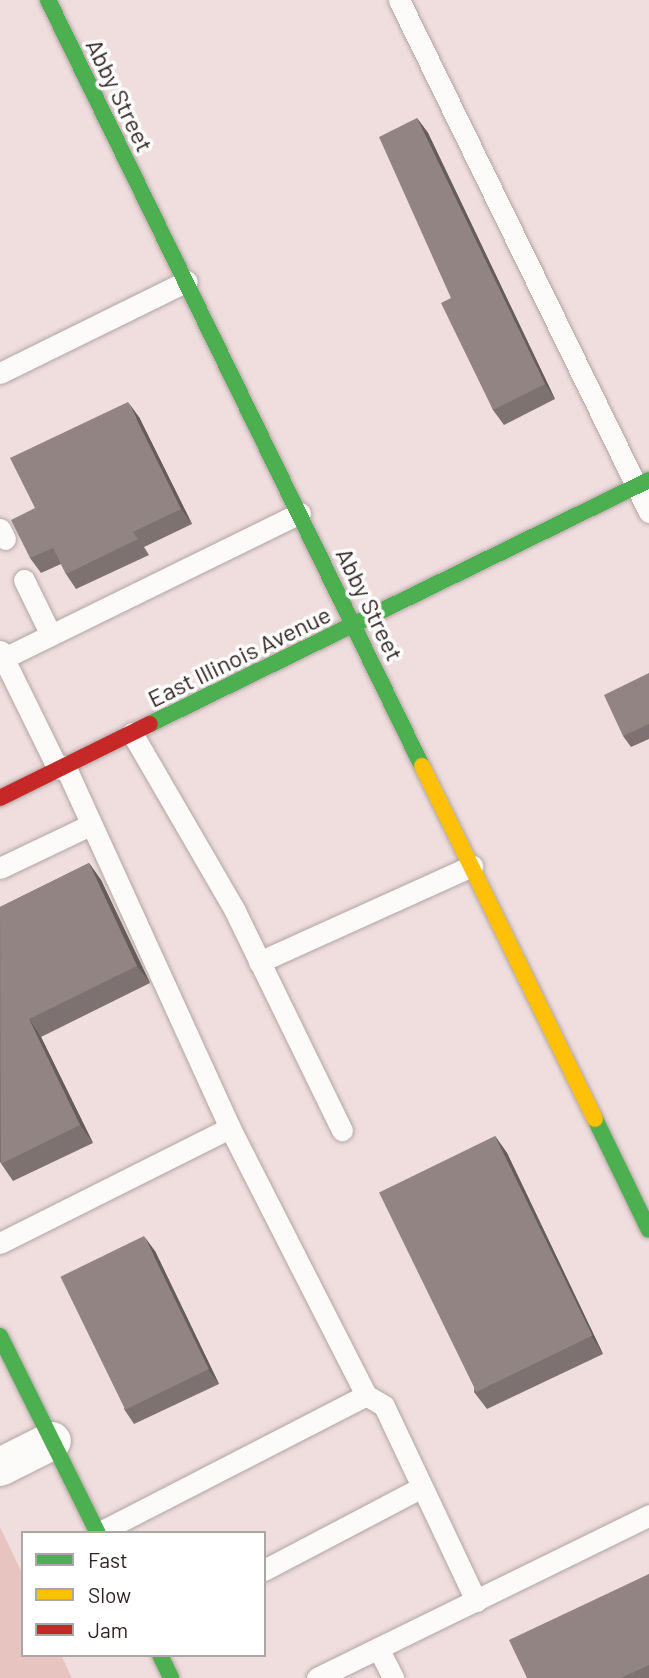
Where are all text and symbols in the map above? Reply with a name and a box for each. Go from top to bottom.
street label: Abby Street [80,34,160,156]
street label: Abby Street [330,543,410,665]
street label: East Illinois Avenue [143,599,335,713]
legend [21,1531,266,1657]
text: Fast [88,1547,128,1572]
text: Slow [88,1582,131,1607]
text: Jam [88,1617,128,1642]

